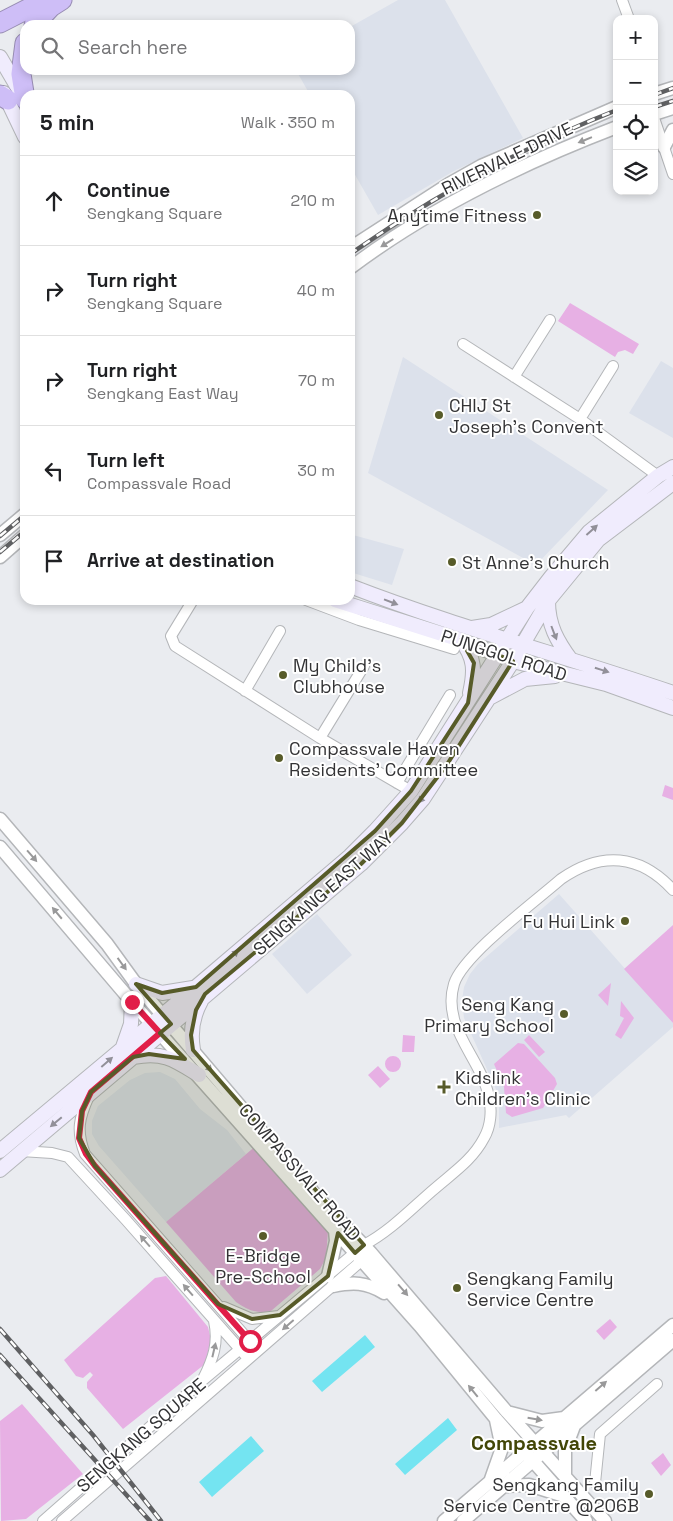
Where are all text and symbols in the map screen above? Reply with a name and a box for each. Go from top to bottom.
map controls [613,15,658,195]
button: + [613,15,658,60]
search box [20,20,355,75]
icon: search [38,34,66,62]
text: Search here [78,35,188,60]
button: − [613,60,658,105]
button: locate [613,105,658,150]
text: 5 min [40,109,94,136]
text: Walk · 350 m [241,112,335,133]
street label: RIVERVALE DRIVE [438,116,576,200]
one-way arrow [578,136,592,144]
button: layers [613,150,658,195]
text: Continue [87,178,170,203]
icon: ahead [40,187,68,215]
text: 210 m [291,190,335,211]
text: Sengkang Square [87,203,223,224]
place label: Anytime Fitness [387,204,527,227]
marker: Anytime Fitness [531,209,543,221]
one-way arrow [381,238,394,247]
text: Turn right [87,268,177,293]
icon: right [40,277,68,305]
text: 40 m [297,280,335,301]
text: Sengkang Square [87,293,223,314]
text: Turn right [87,358,177,383]
icon: right [40,367,68,395]
text: 70 m [298,370,335,391]
text: Sengkang East Way [87,383,239,404]
place label: CHIJ St Joseph's Convent [449,394,604,438]
marker: CHIJ St Joseph's Convent [433,409,445,421]
text: Turn left [87,448,165,473]
icon: left [40,457,68,485]
text: 30 m [297,460,335,481]
text: Compassvale Road [87,473,231,494]
one-way arrow [586,524,598,536]
icon: arrive [40,547,68,575]
text: Arrive at destination [87,548,275,573]
place label: St Anne's Church [462,551,609,574]
marker: St Anne's Church [446,556,458,568]
one-way arrow [384,598,399,606]
street label: PUNGGOL ROAD [438,624,570,686]
one-way arrow [550,626,558,641]
place label: My Child's Clubhouse [293,654,385,698]
one-way arrow [595,666,610,674]
marker: My Child's Clubhouse [277,669,289,681]
place label: Compassvale Haven Residents' Committee [289,737,478,781]
marker: Compassvale Haven Residents' Committee [273,752,285,764]
one-way arrow [418,790,429,803]
street label: SENGKANG EAST WAY [248,826,398,960]
one-way arrow [26,850,38,862]
one-way arrow [51,907,62,920]
place label: Fu Hui Link [523,910,615,933]
marker: Fu Hui Link [619,915,631,927]
one-way arrow [227,949,239,961]
one-way arrow [117,957,127,971]
route end [121,991,144,1014]
place label: Seng Kang Primary School [424,993,554,1037]
marker: Seng Kang Primary School [558,1008,570,1020]
one-way arrow [100,1056,113,1067]
one-way arrow [201,1060,213,1072]
place label: Kidslink Children's Clinic [455,1066,591,1110]
marker: Kidslink Children's Clinic [437,1080,451,1094]
street label: COMPASSVALE ROAD [234,1099,366,1245]
one-way arrow [49,1116,62,1127]
marker: E-Bridge Pre-School [257,1230,269,1242]
one-way arrow [139,1235,151,1247]
place label: E-Bridge Pre-School [215,1244,311,1288]
place label: Sengkang Family Service Centre [467,1267,614,1311]
marker: Sengkang Family Service Centre [451,1282,463,1294]
one-way arrow [397,1283,409,1295]
one-way arrow [182,1284,194,1296]
one-way arrow [282,1319,294,1331]
route start [239,1330,262,1353]
one-way arrow [210,1343,218,1358]
street label: SENGKANG SQUARE [72,1373,210,1497]
one-way arrow [595,1381,608,1392]
one-way arrow [468,1385,479,1398]
one-way arrow [528,1415,544,1423]
district label: Compassvale [471,1430,597,1456]
place label: Sengkang Family Service Centre @206B [444,1473,639,1517]
marker: Sengkang Family Service Centre @206B [643,1488,655,1500]

